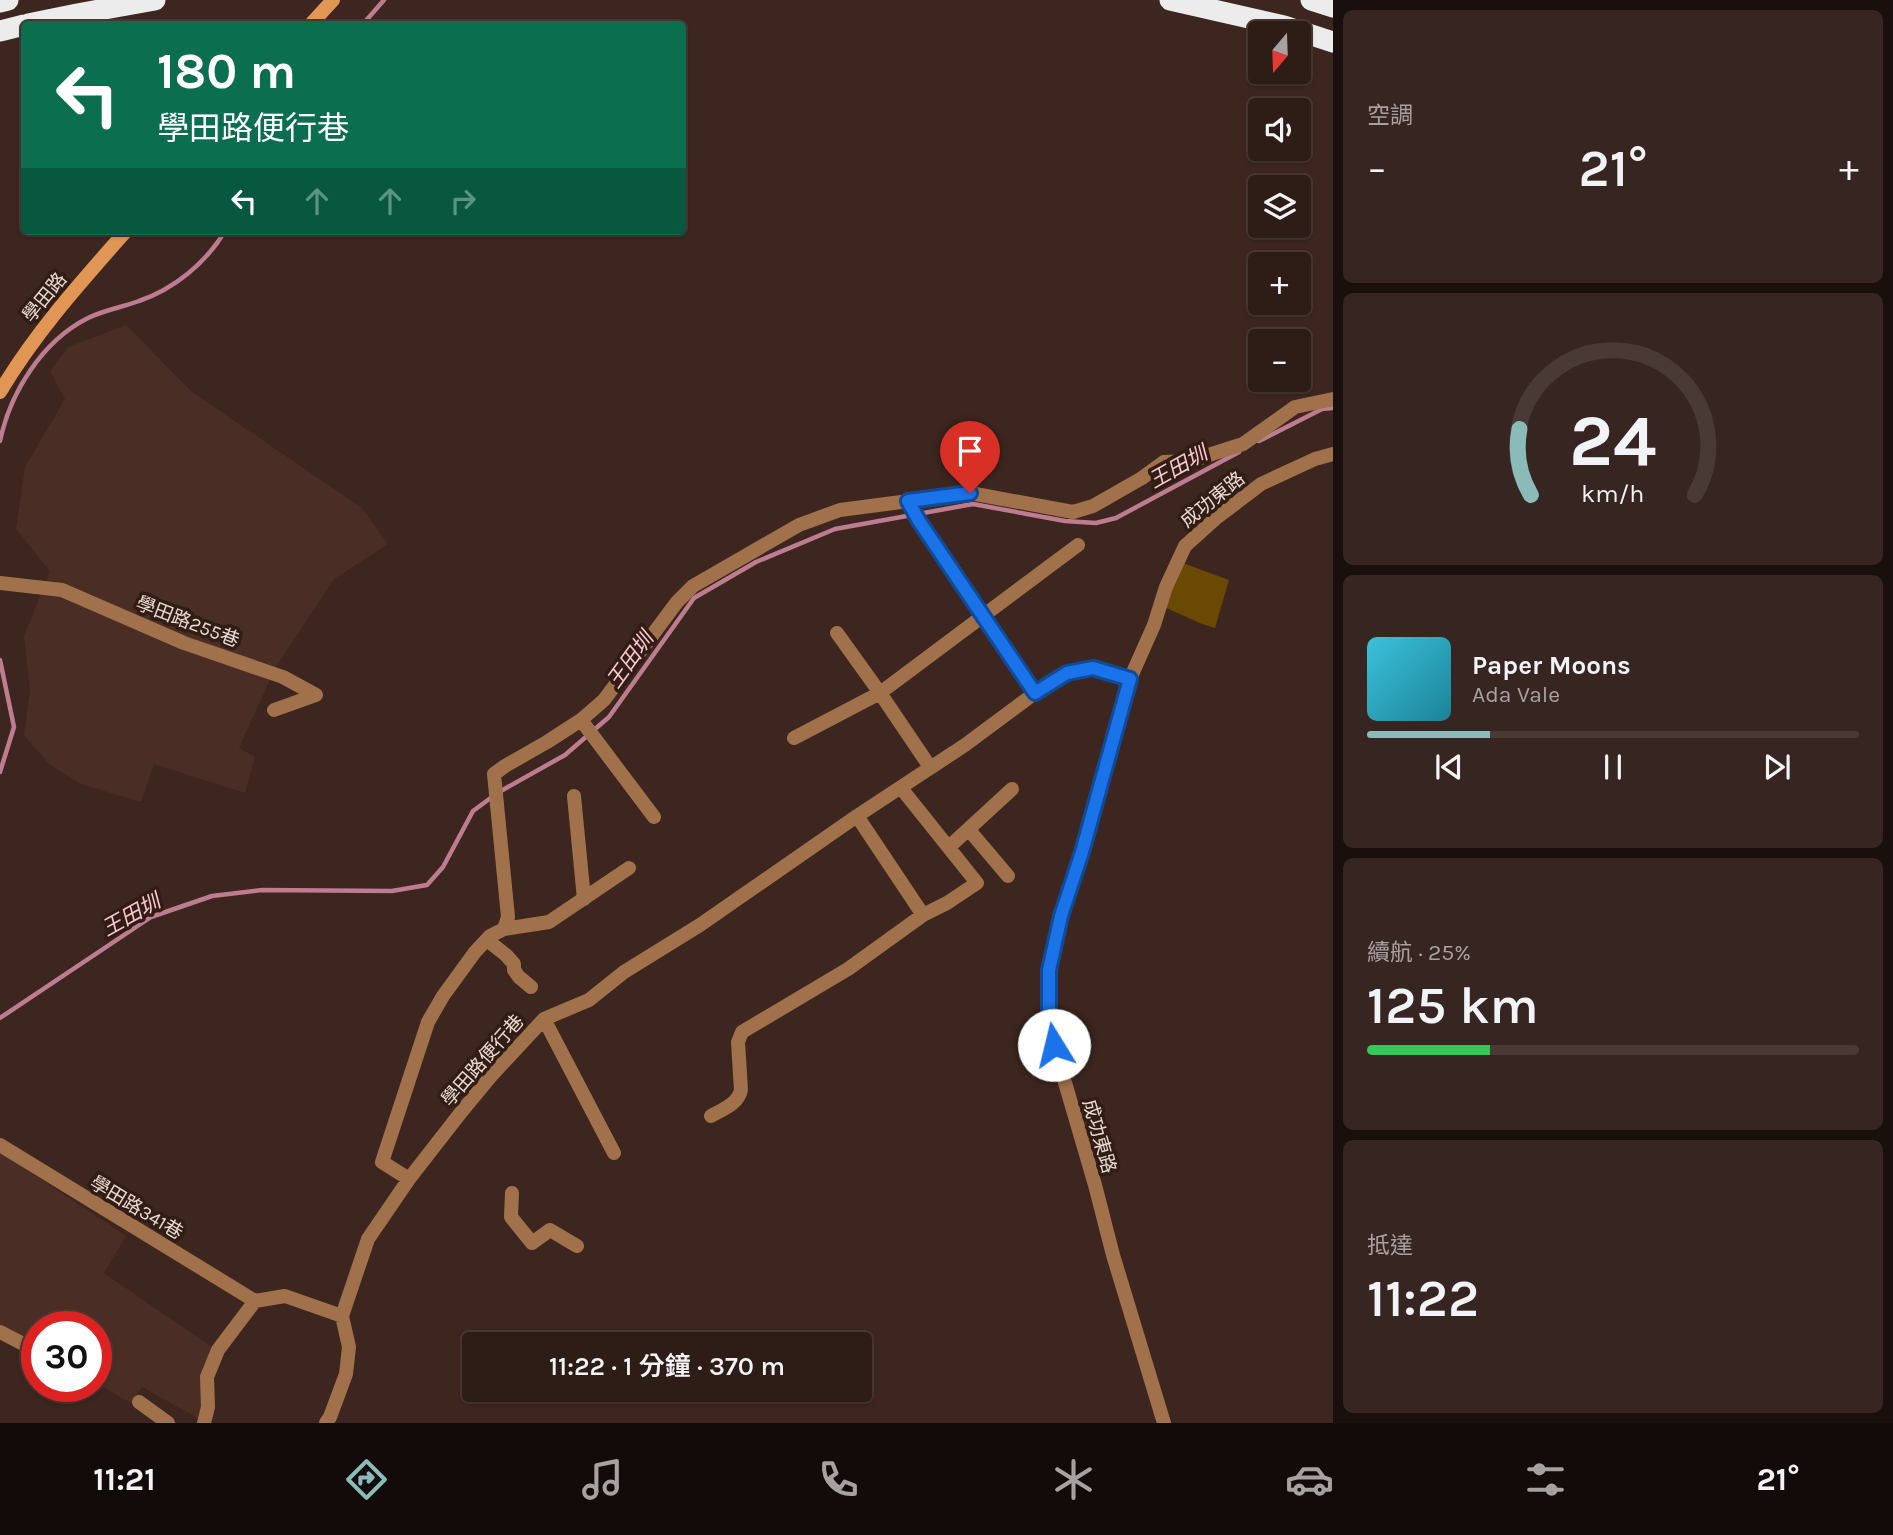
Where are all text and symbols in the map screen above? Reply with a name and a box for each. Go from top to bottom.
north arrow [1248,21,1311,84]
map controls [1248,21,1311,392]
text: 180 m [157,43,296,100]
icon: left [42,49,133,140]
button: sound [1248,98,1311,161]
text: 空調 [1367,102,1413,129]
text: 學田路便行巷 [157,110,349,147]
text: 21° [1579,138,1647,199]
text: − [1367,146,1387,191]
text: + [1839,146,1859,191]
button: layers [1248,175,1311,238]
icon: left [225,182,263,220]
icon: ahead [298,182,336,220]
icon: ahead [371,182,409,220]
icon: right [444,182,482,220]
button: + [1248,252,1311,315]
street label: 學田路 [18,269,71,327]
button: − [1248,329,1311,392]
text: 24 [1569,398,1657,483]
pin [940,421,1000,493]
icon: arrive [951,432,989,470]
water label: 王田圳 [1145,440,1214,493]
street label: 成功東路 [1176,467,1249,532]
text: km/h [1581,479,1645,508]
street label: 學田路255巷 [133,592,242,652]
water label: 王田圳 [602,625,660,693]
text: Paper Moons [1472,650,1631,681]
text: Ada Vale [1472,681,1560,708]
icon: previous [1430,748,1468,786]
icon: pause [1594,748,1632,786]
icon: next [1758,748,1796,786]
water label: 王田圳 [98,888,167,941]
text: 續航 · 25% [1367,939,1471,966]
text: 125 km [1367,975,1539,1036]
position arrow [1017,1008,1091,1082]
street label: 學田路便行巷 [437,1010,528,1111]
street label: 成功東路 [1078,1097,1120,1176]
street label: 學田路341巷 [86,1172,187,1244]
text: 抵達 [1367,1232,1413,1259]
text: 11:22 [1367,1268,1479,1329]
speed limit sign: 30 [21,1311,112,1402]
text: 11:22 · 1 分鐘 · 370 m [549,1351,785,1382]
icon: directions [342,1455,391,1504]
icon: music [578,1455,627,1504]
icon: phone [814,1455,863,1504]
icon: climate [1049,1455,1098,1504]
icon: car [1285,1455,1334,1504]
icon: filters [1521,1455,1570,1504]
text: 11:21 [93,1461,156,1498]
text: 21° [1756,1461,1800,1498]

